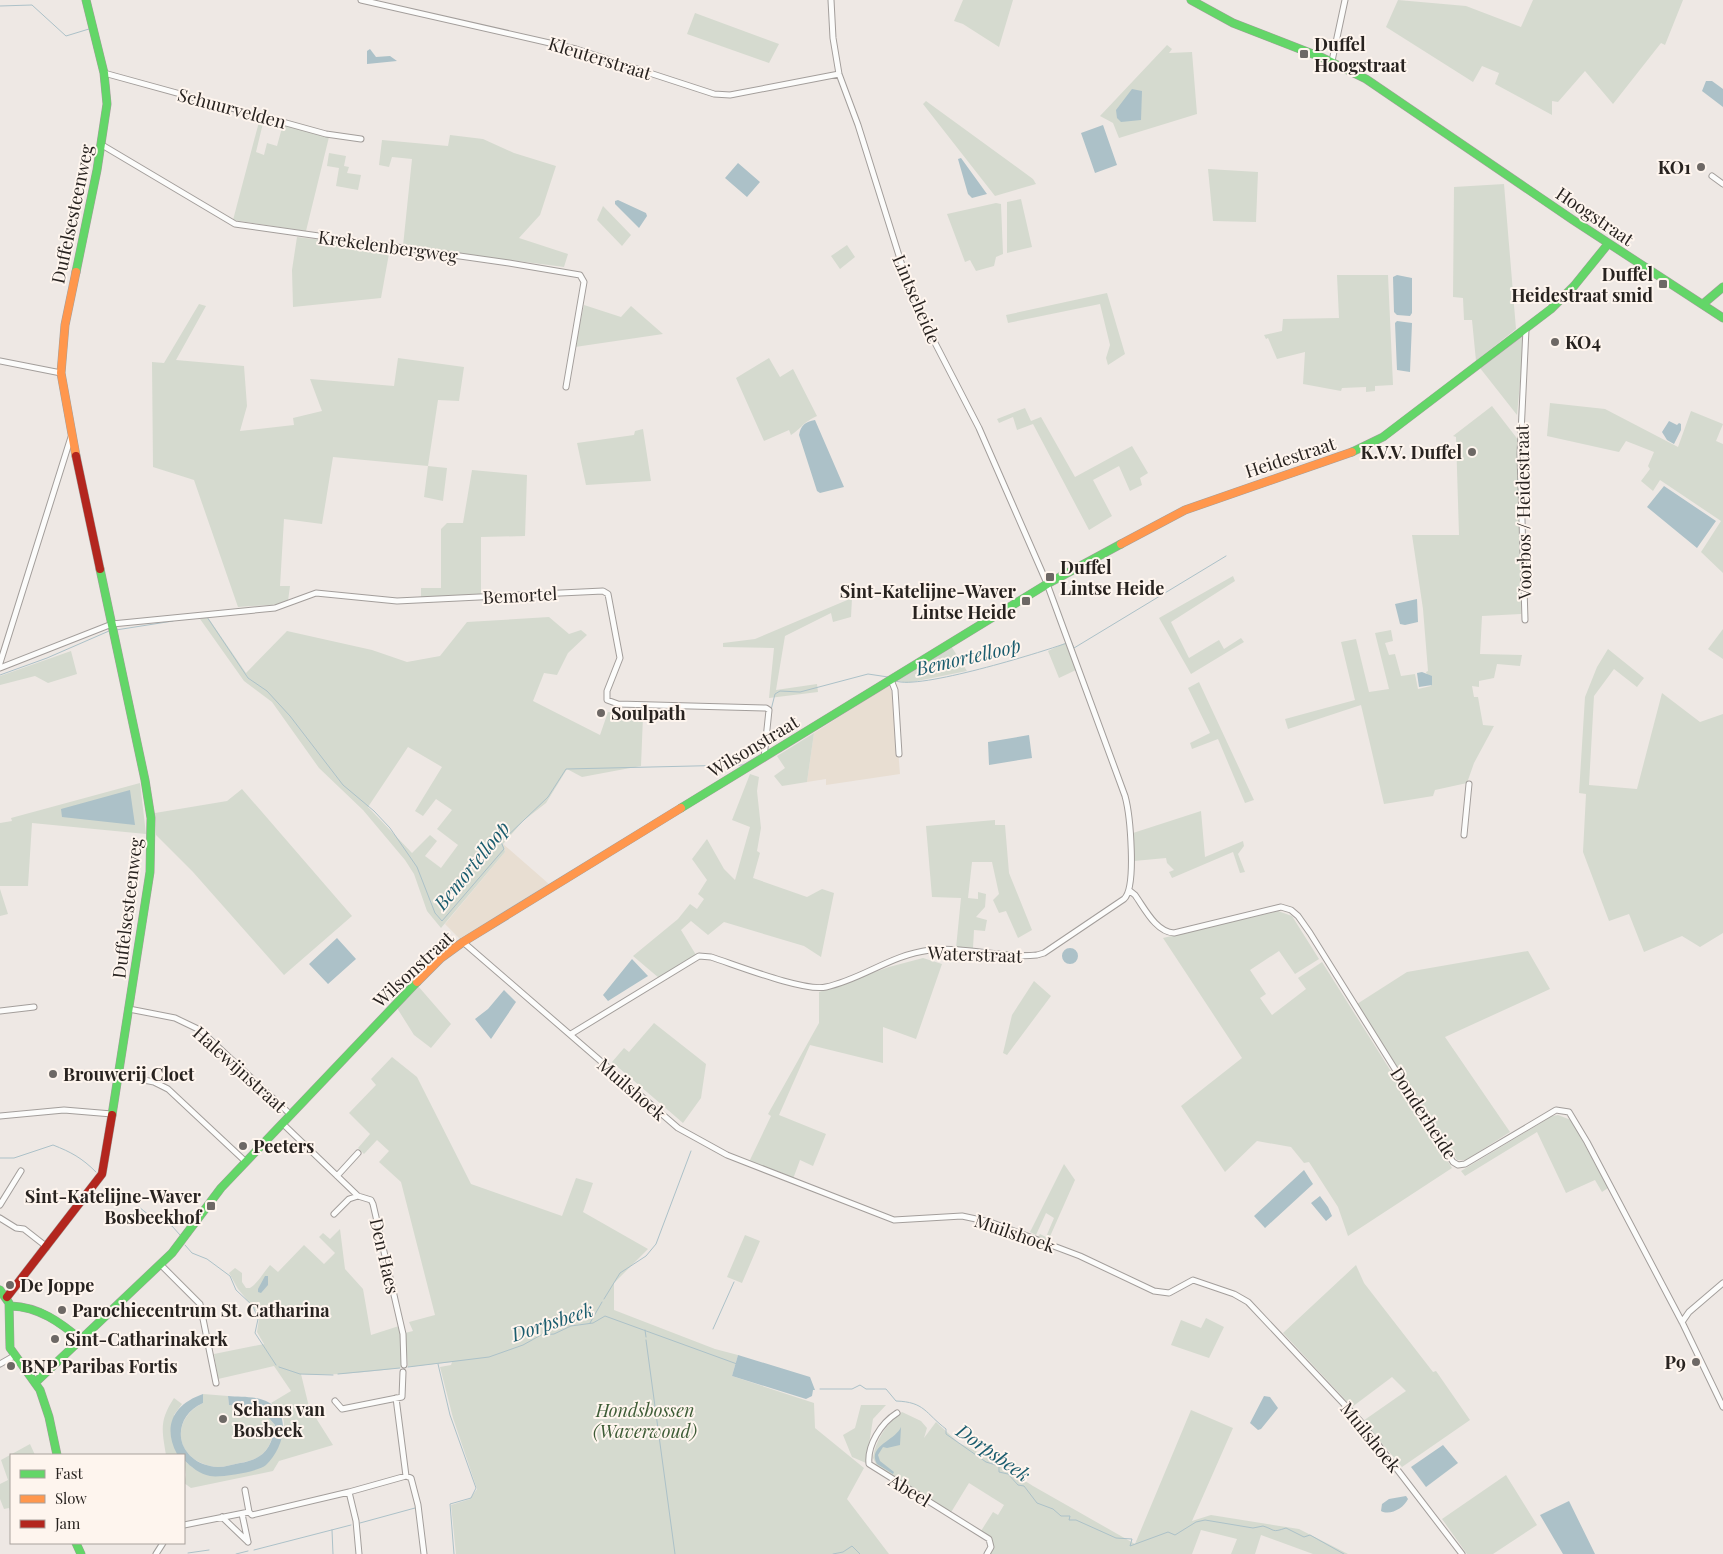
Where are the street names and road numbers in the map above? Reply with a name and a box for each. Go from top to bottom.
street label: Kleuterstraat [546,31,655,85]
street label: Schuurvelden [175,82,289,134]
street label: Duffelsesteenweg [46,142,99,286]
street label: Hoogstraat [1551,181,1639,251]
street label: Krekelenbergweg [317,224,460,268]
street label: Lintseheide [887,251,947,347]
street label: Voorbos / Heidestraat [1509,424,1537,601]
street label: Heidestraat [1242,431,1339,483]
street label: Bemortel [482,581,558,609]
street label: Wilsonstraat [702,709,803,783]
street label: Duffelsesteenweg [106,836,148,980]
street label: Wilsonstraat [367,925,459,1013]
street label: Waterstraat [926,940,1023,968]
street label: Halewijnstraat [188,1021,292,1118]
street label: Muilshoek [592,1052,672,1126]
street label: Donderheide [1385,1062,1463,1164]
street label: Muilshoek [971,1208,1059,1258]
street label: Den Haes [365,1216,405,1296]
street label: Muilshoek [1335,1397,1407,1477]
street label: Abeel [884,1468,935,1512]

